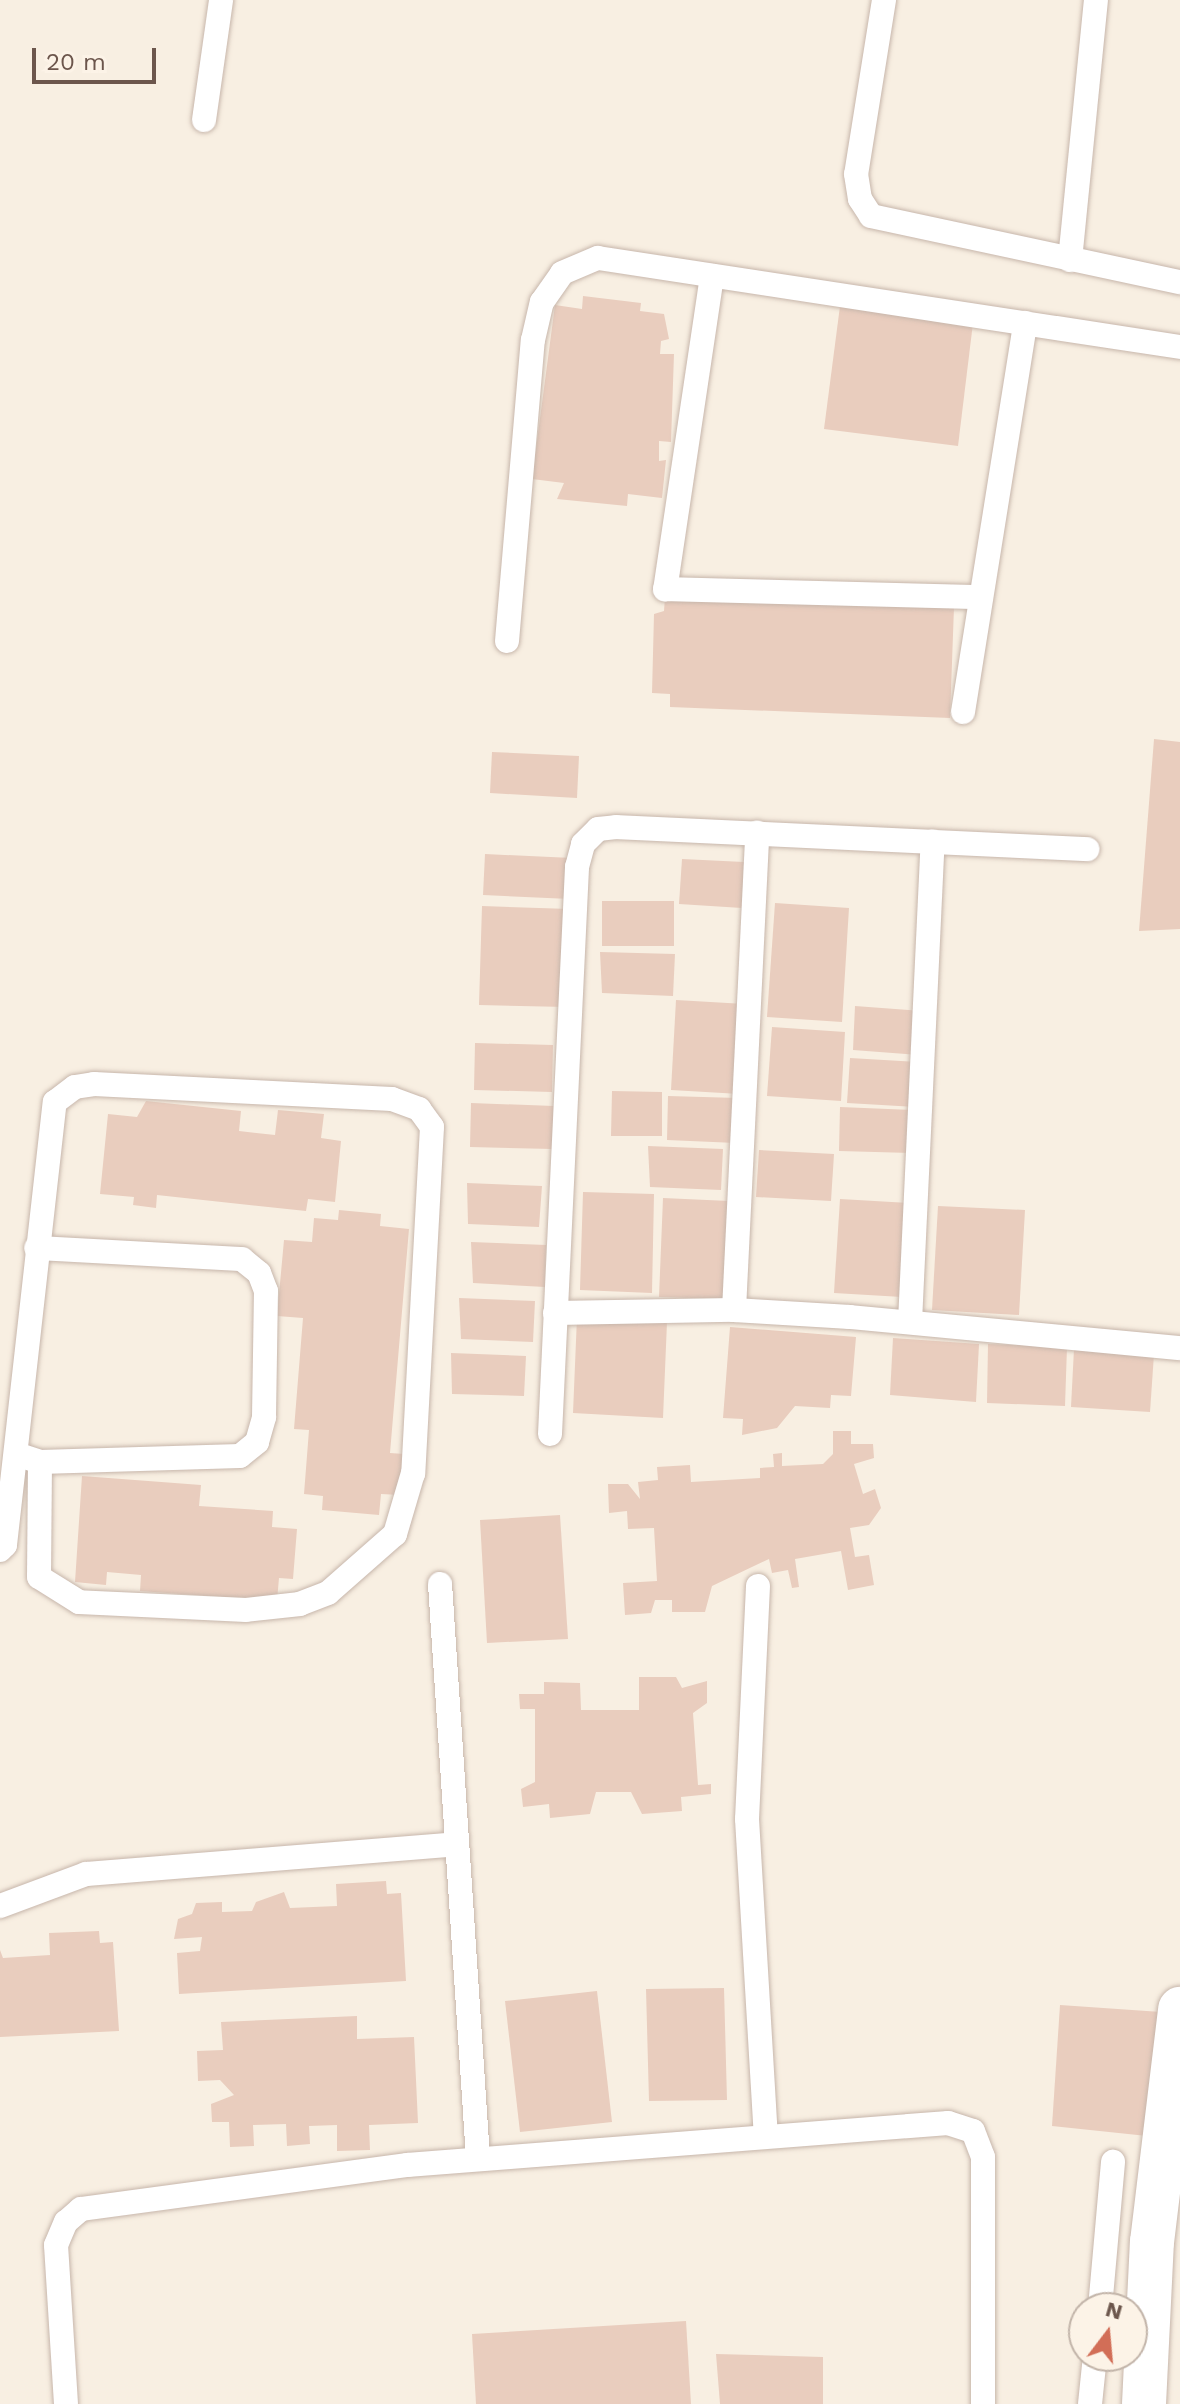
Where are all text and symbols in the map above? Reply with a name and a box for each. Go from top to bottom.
scale bar [36,32,160,82]
text: 20 m [46,48,106,76]
north arrow [1068,2292,1148,2372]
text: N [1103,2296,1125,2325]

